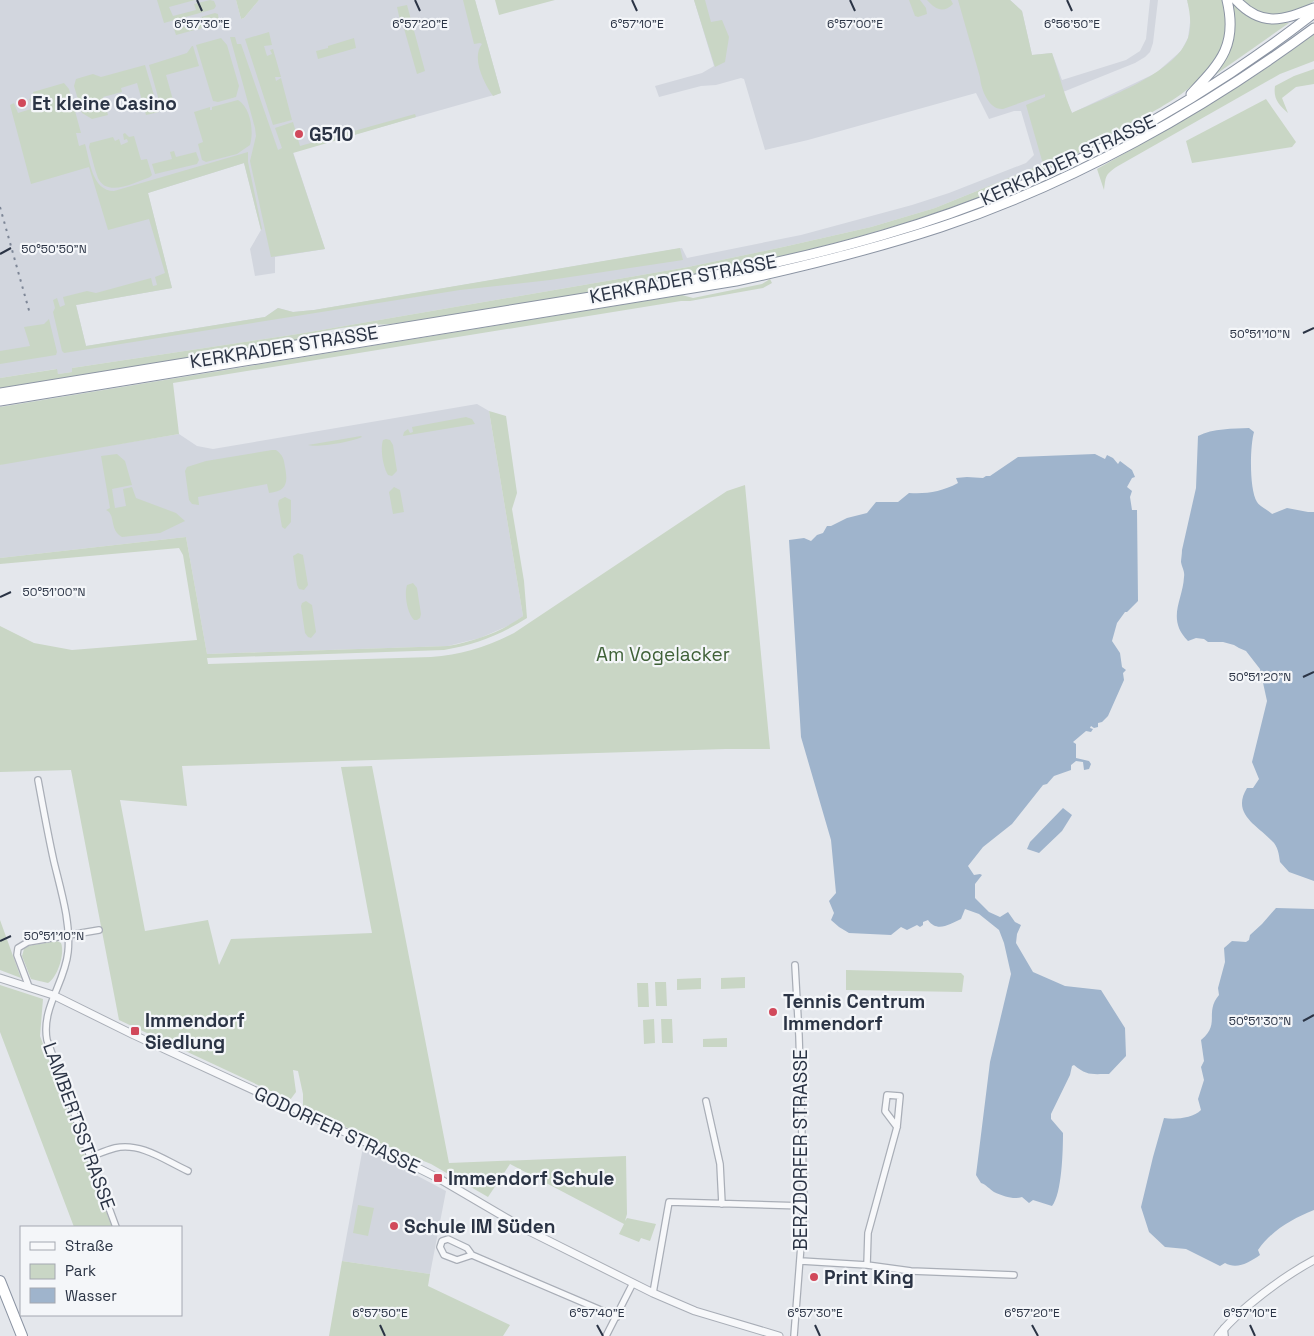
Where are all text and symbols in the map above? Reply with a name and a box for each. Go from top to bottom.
text: 6°57'30"E [174,16,230,32]
text: 6°57'20"E [392,16,448,32]
text: 6°57'10"E [610,16,664,32]
text: 6°57'00"E [827,16,883,32]
text: 6°56'50"E [1044,16,1100,32]
place label: Et kleine Casino [32,91,177,116]
marker: Et kleine Casino [16,97,28,109]
street label: KERKRADER STRASSE [977,108,1159,212]
place label: G510 [309,122,354,147]
marker: G510 [293,128,305,140]
text: 50°50'50"N [21,241,87,257]
street label: KERKRADER STRASSE [587,249,779,309]
street label: KERKRADER STRASSE [188,320,380,374]
text: 50°51'10"N [1230,326,1290,342]
text: 50°51'00"N [23,584,85,600]
park label: Am Vogelacker [596,642,730,667]
text: 50°51'20"N [1229,669,1291,685]
text: 50°51'10"N [24,928,84,944]
place label: Tennis Centrum Immendorf [783,989,925,1036]
marker: Tennis Centrum Immendorf [767,1006,779,1018]
place label: Immendorf Siedlung [145,1008,245,1055]
text: 50°51'30"N [1229,1013,1291,1029]
marker: Immendorf Siedlung [129,1025,141,1037]
street label: LAMBERTSSTRASSE [37,1039,121,1213]
street label: BERZDORFER STRASSE [788,1049,813,1251]
street label: GODORFER STRASSE [250,1081,424,1179]
place label: Immendorf Schule [448,1166,614,1191]
marker: Immendorf Schule [432,1172,444,1184]
place label: Schule IM Süden [404,1214,555,1239]
marker: Schule IM Süden [388,1220,400,1232]
legend [20,1226,182,1316]
text: Straße [65,1236,114,1255]
text: Park [65,1261,96,1280]
place label: Print King [824,1265,914,1290]
marker: Print King [808,1271,820,1283]
text: Wasser [65,1286,117,1305]
text: 6°57'50"E [352,1305,408,1321]
text: 6°57'40"E [569,1305,625,1321]
text: 6°57'30"E [787,1305,843,1321]
text: 6°57'20"E [1004,1305,1060,1321]
text: 6°57'10"E [1223,1305,1277,1321]

